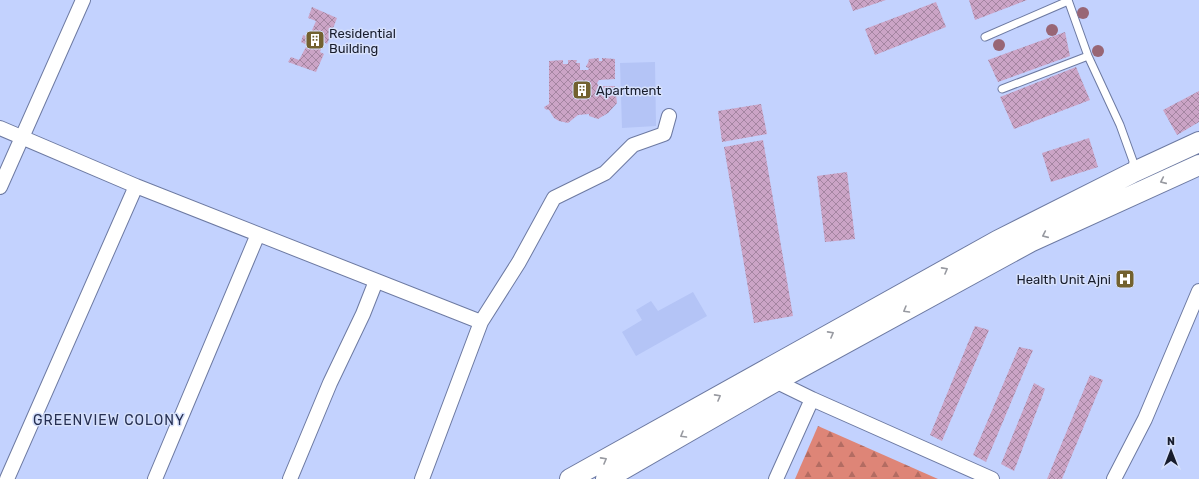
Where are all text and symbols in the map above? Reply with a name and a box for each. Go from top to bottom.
place label: Residential Building [329,26,396,57]
building icon: Residential Building [304,29,326,51]
building icon: Apartment [571,79,593,101]
place label: Apartment [596,83,661,98]
one-way arrow [1160,176,1168,184]
one-way arrow [1042,230,1049,238]
one-way arrow [941,267,948,275]
hospital icon: Health Unit Ajni [1114,268,1136,290]
place label: Health Unit Ajni [1016,272,1111,287]
one-way arrow [903,305,910,312]
one-way arrow [827,331,835,338]
one-way arrow [714,395,721,402]
district label: GREENVIEW COLONY [33,412,185,429]
one-way arrow [680,430,687,437]
north arrow [1151,431,1191,471]
text: N [1167,435,1175,448]
one-way arrow [600,457,607,465]

